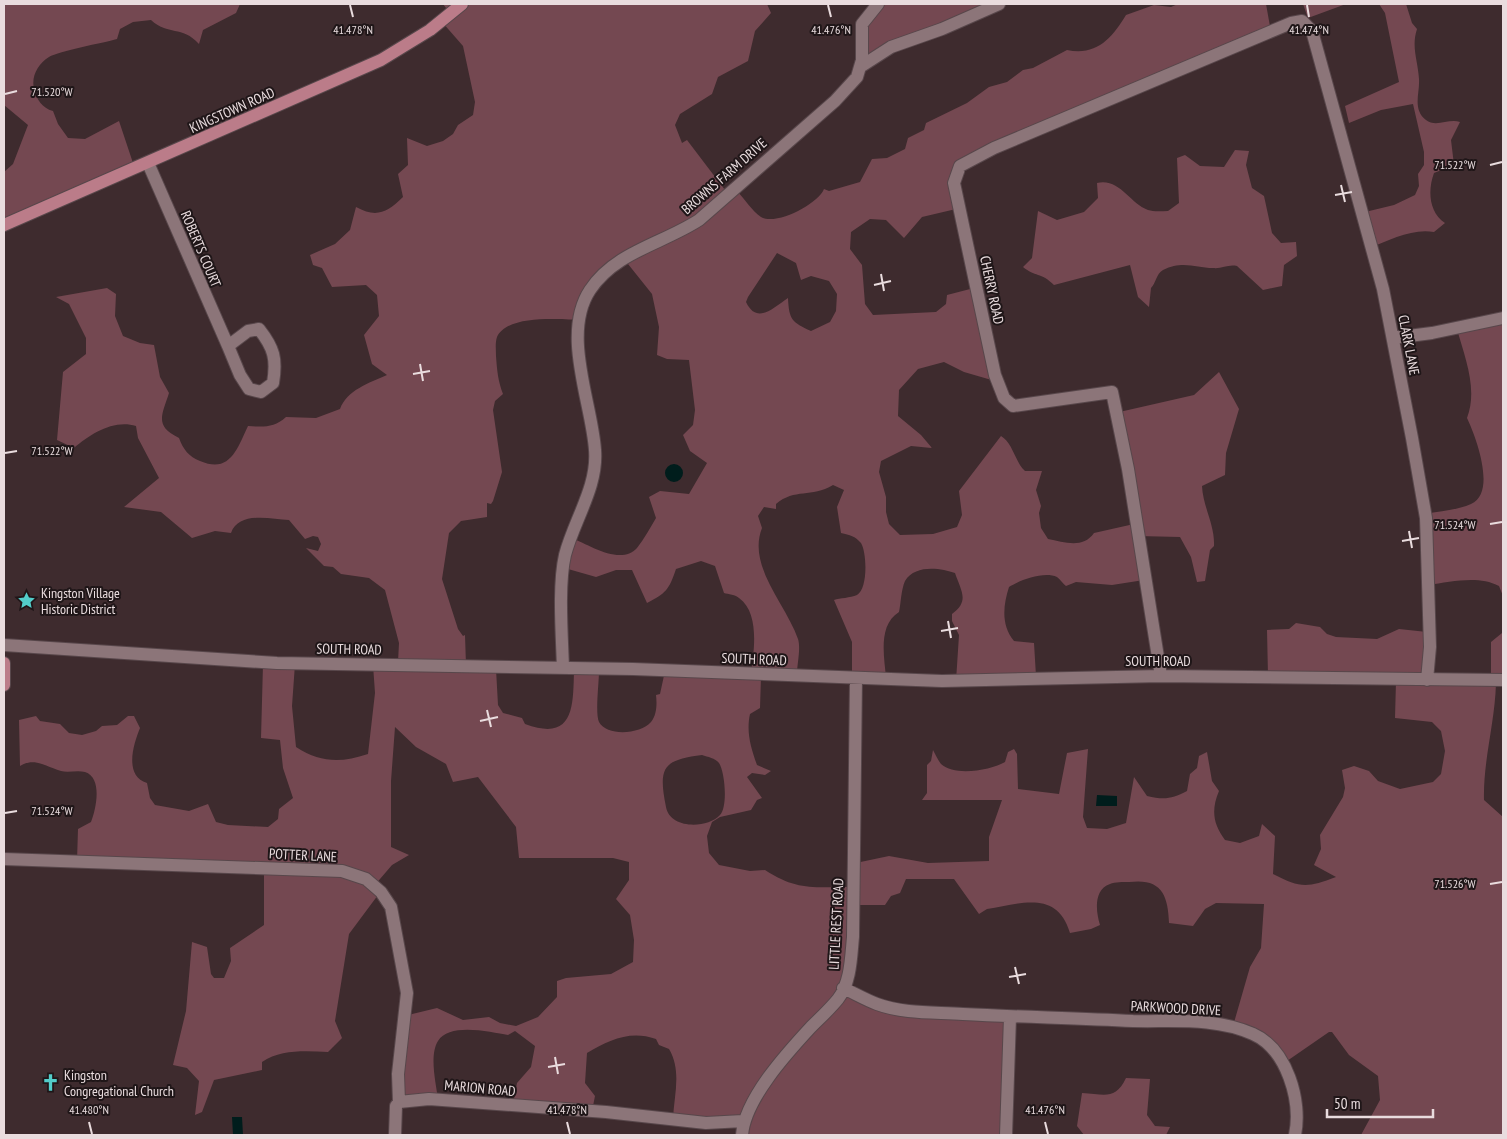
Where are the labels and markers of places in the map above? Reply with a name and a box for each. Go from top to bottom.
place label: Kingston Village Historic District [41,584,120,618]
place icon: Kingston Village Historic District [17,591,37,611]
place label: Kingston Congregational Church [64,1066,174,1100]
church icon: Kingston Congregational Church [40,1073,60,1093]

